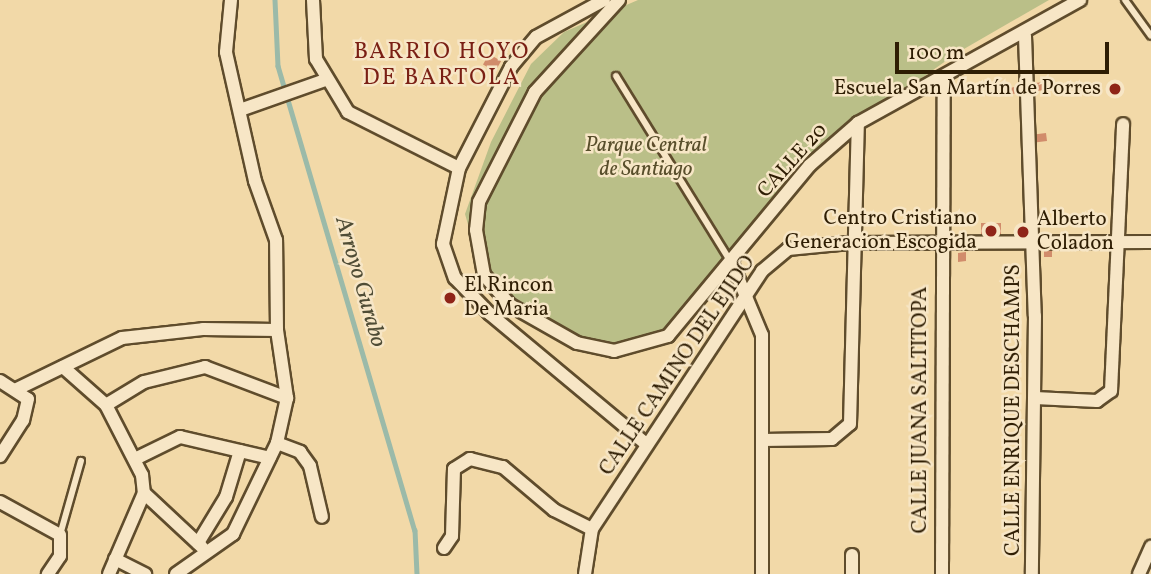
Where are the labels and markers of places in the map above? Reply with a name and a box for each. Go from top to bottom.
place label: Escuela San Martín de Porres [834,76,1101,102]
marker: Escuela San Martín de Porres [1107,81,1123,97]
place label: Centro Cristiano Generacion Escogida [785,206,977,256]
place label: Alberto Coladon [1037,207,1114,257]
marker: Centro Cristiano Generacion Escogida [983,223,999,239]
marker: Alberto Coladon [1015,224,1031,240]
place label: El Rincon De Maria [464,273,553,323]
marker: El Rincon De Maria [442,290,458,306]

